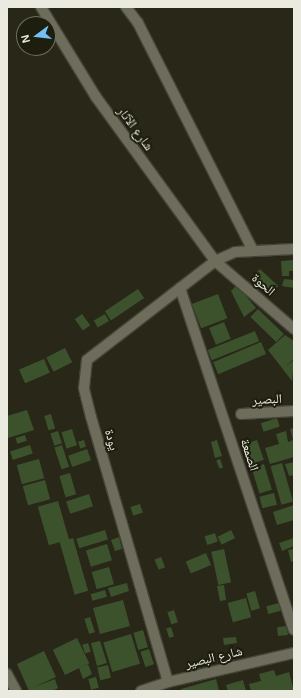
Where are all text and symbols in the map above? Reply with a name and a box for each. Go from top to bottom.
north arrow [16,16,56,56]
text: N [19,33,32,44]
street label: شارع الآثار [114,104,156,154]
street label: الحوة [248,271,278,299]
street label: البصير [252,391,282,409]
street label: يودة [101,428,121,452]
street label: الصمعة [237,437,261,473]
street label: شارع البصير [184,644,244,672]

